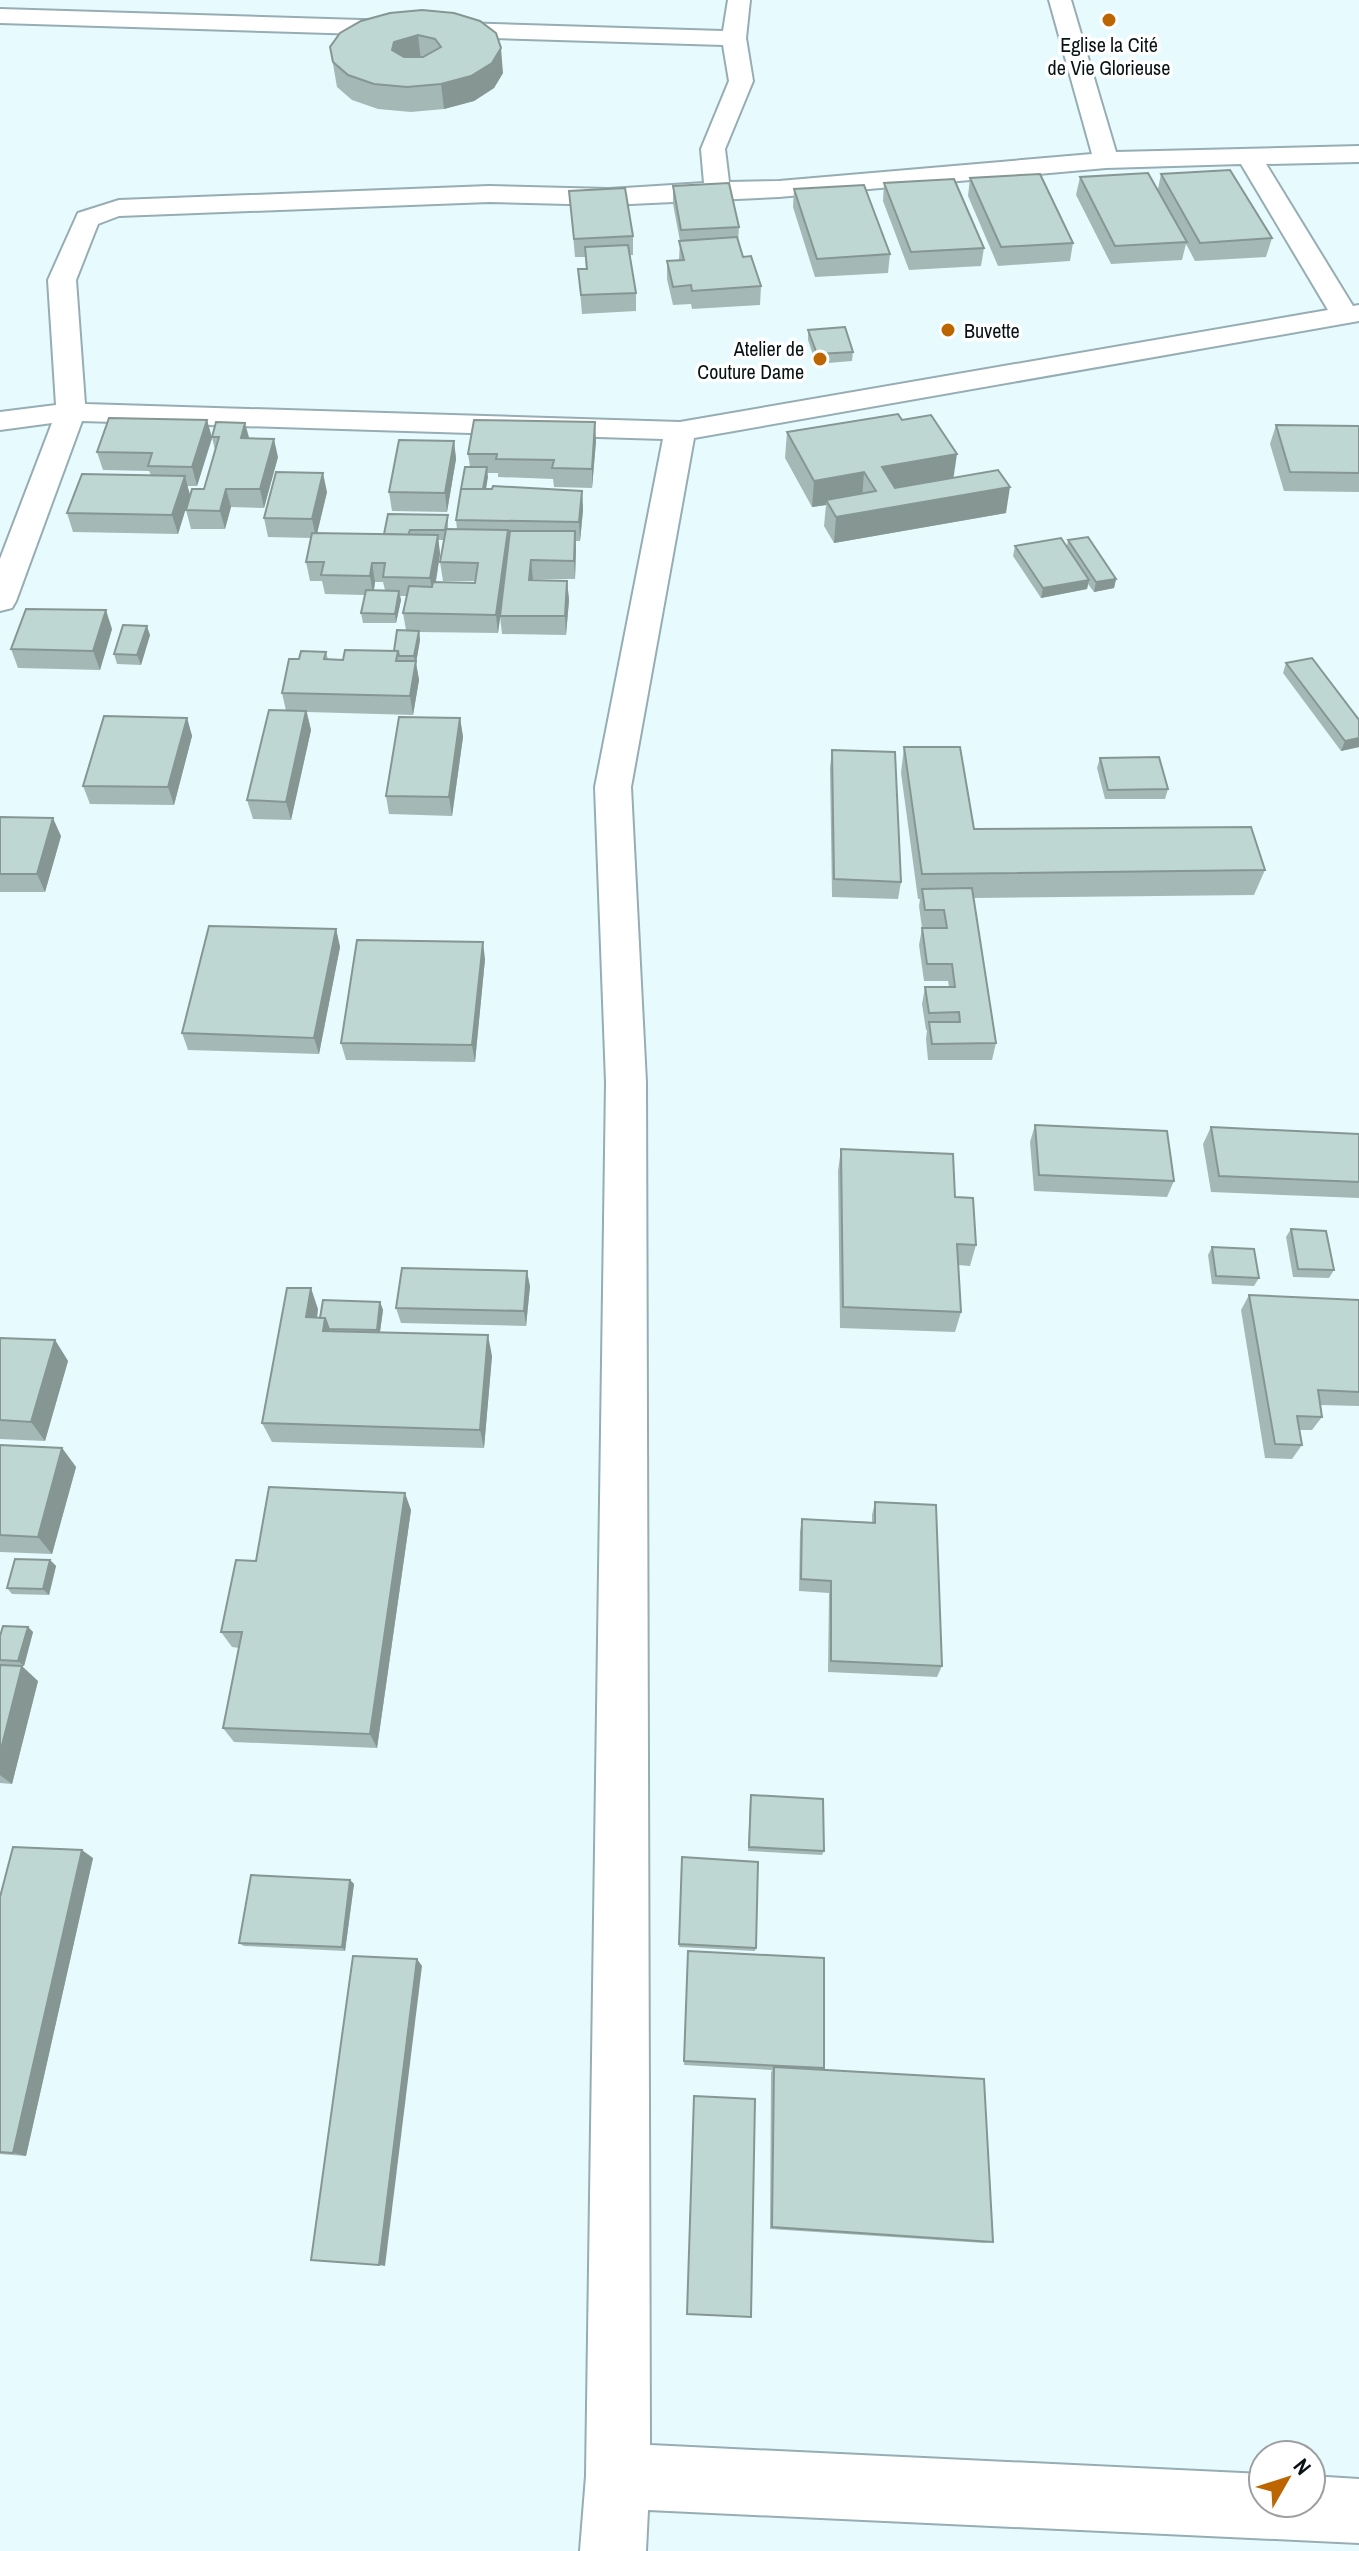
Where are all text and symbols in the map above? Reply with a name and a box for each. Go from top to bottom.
marker: Eglise la Cité de Vie Glorieuse [1100,11,1118,29]
place label: Eglise la Cité de Vie Glorieuse [1048,31,1170,81]
place label: Buvette [964,317,1020,344]
marker: Buvette [939,321,957,339]
place label: Atelier de Couture Dame [697,335,804,385]
marker: Atelier de Couture Dame [811,350,829,368]
north arrow [1247,2439,1327,2519]
text: N [1287,2452,1318,2481]

